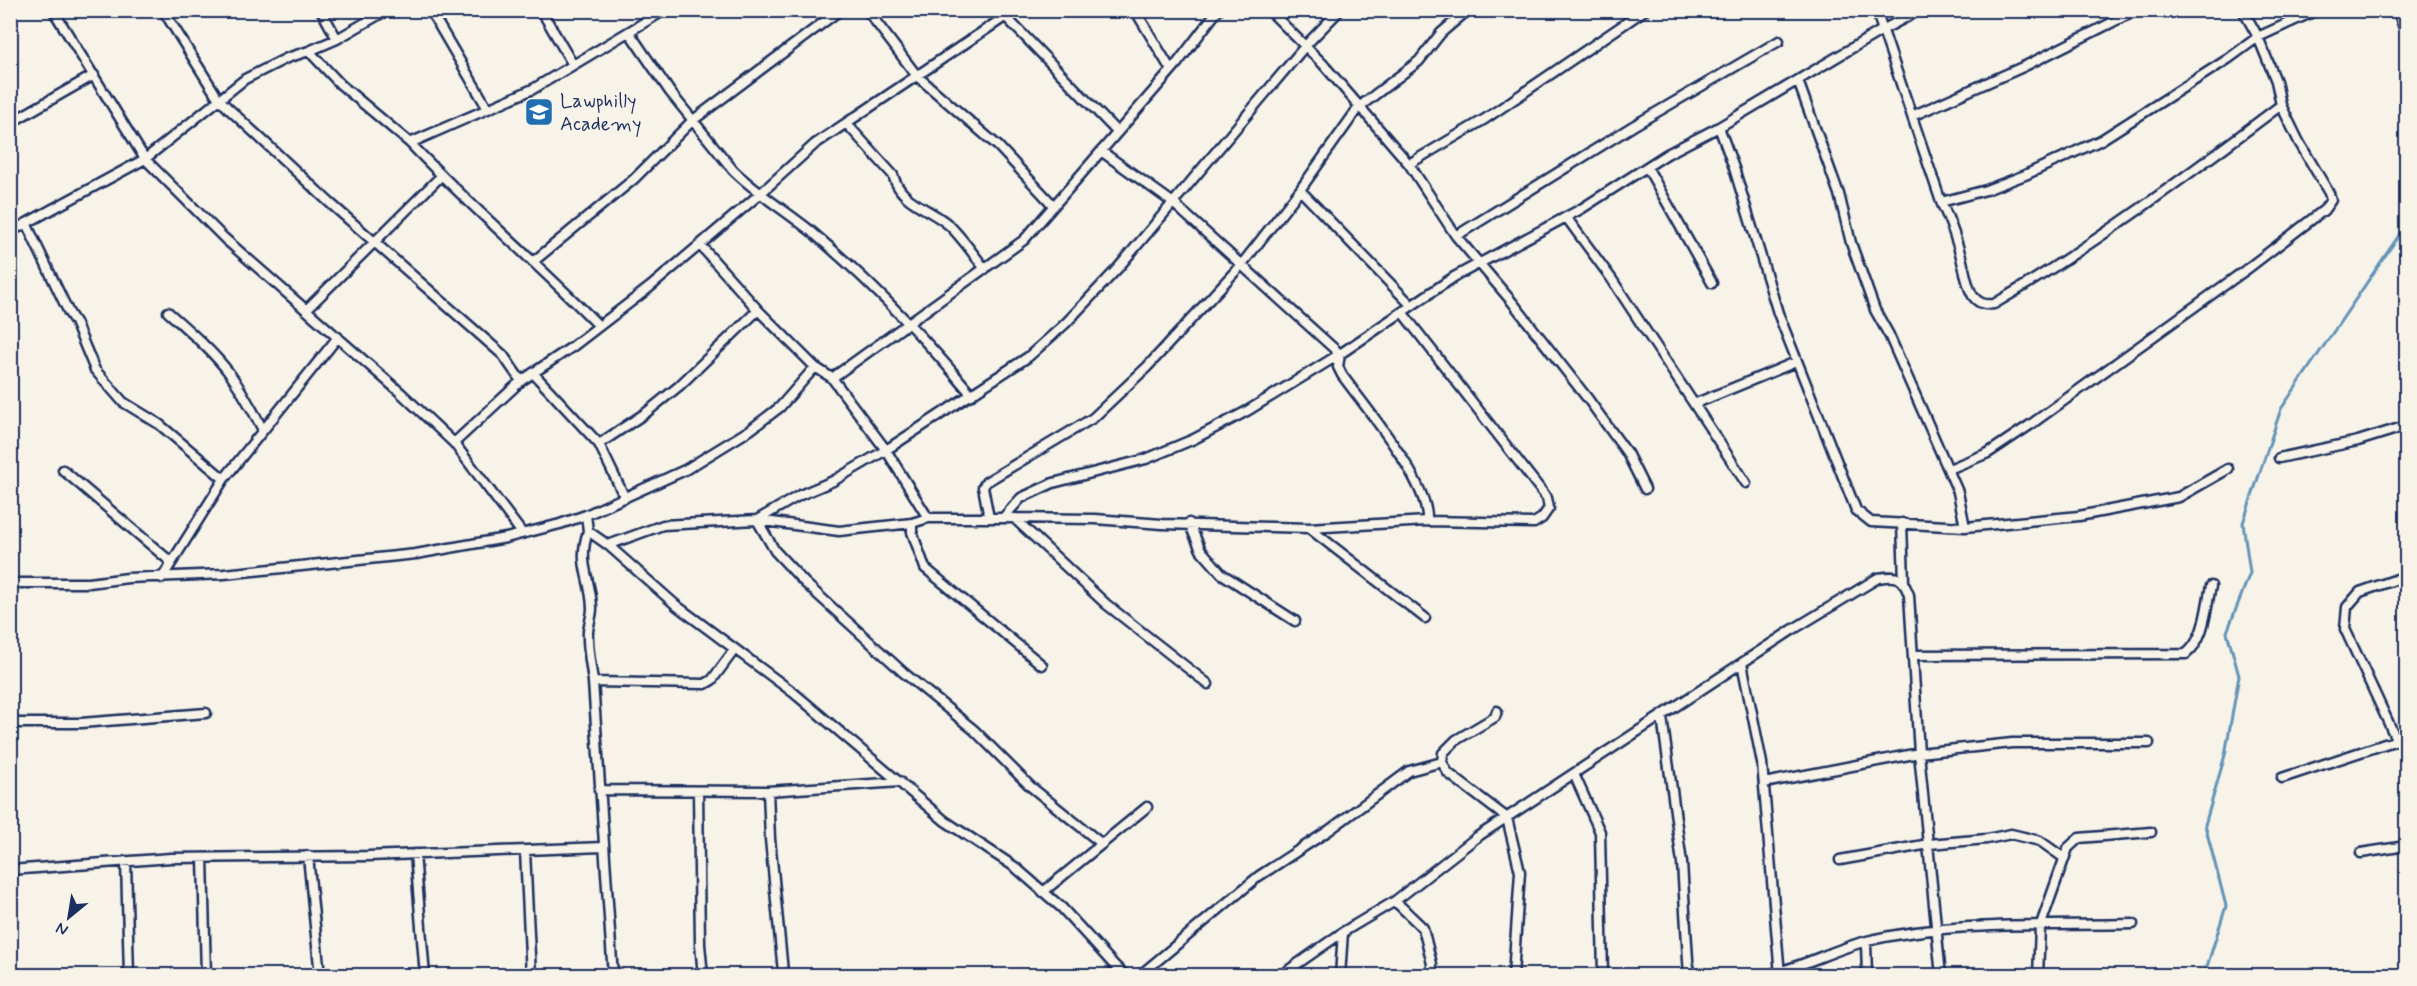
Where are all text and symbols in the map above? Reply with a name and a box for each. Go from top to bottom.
place label: Lawphilly Academy [560,88,641,138]
school or university icon: Lawphilly Academy [523,96,555,128]
north arrow [39,887,99,947]
text: N [52,917,72,940]

